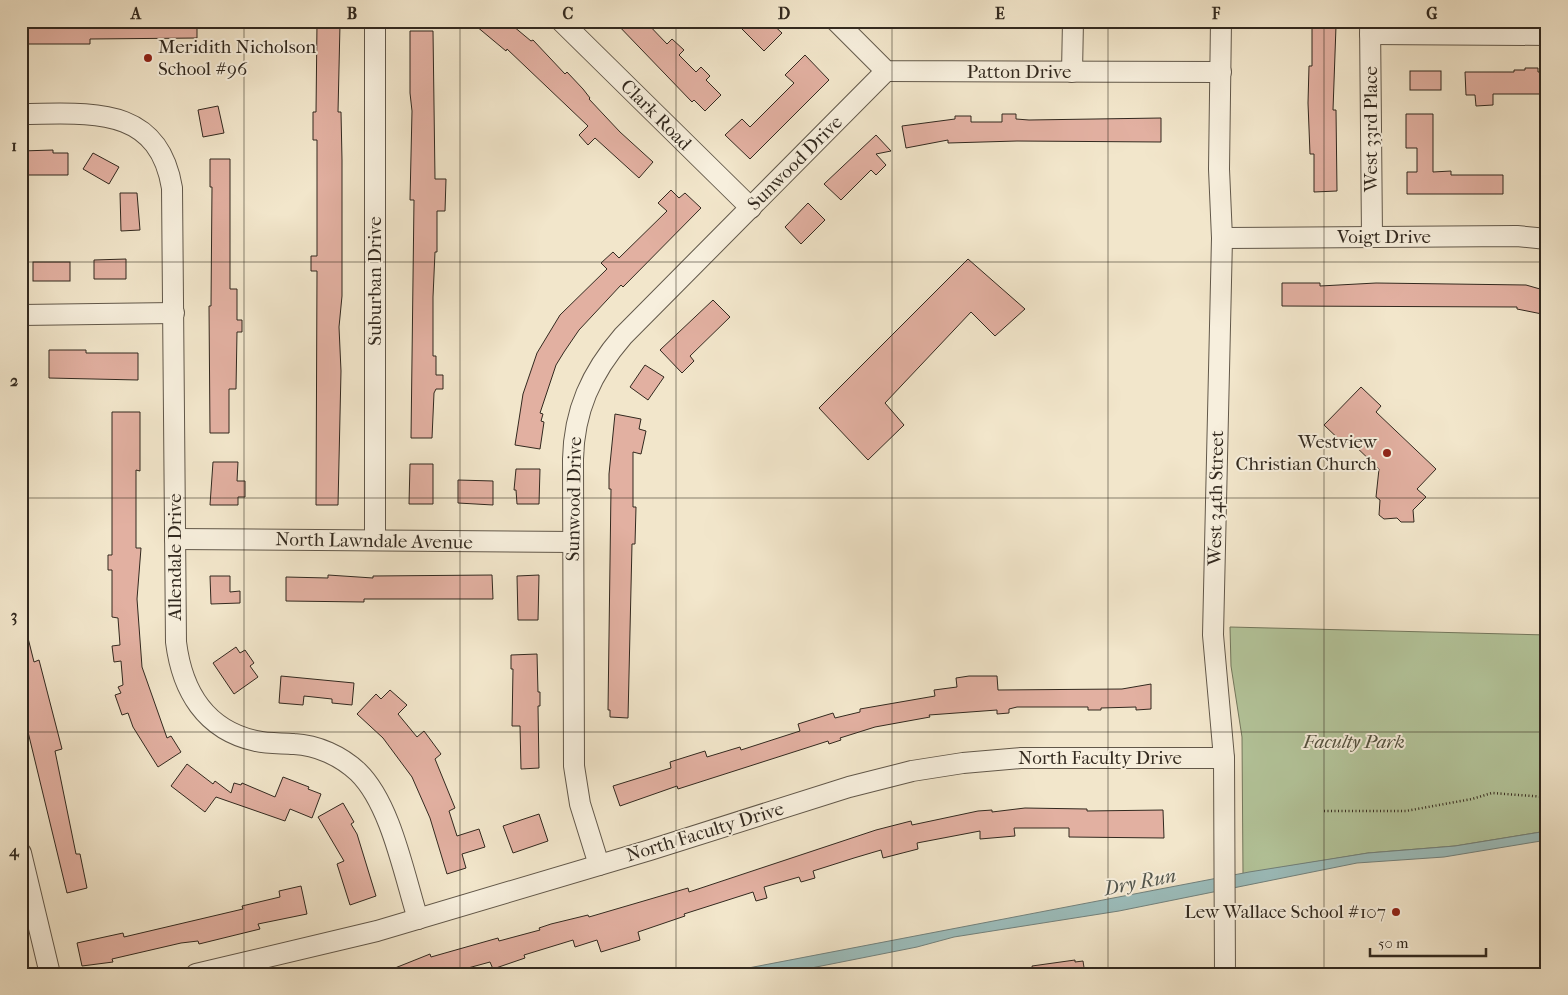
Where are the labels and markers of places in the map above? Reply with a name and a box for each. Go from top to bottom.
place label: Meridith Nicholson School #96 [158,36,316,80]
marker: Meridith Nicholson School #96 [142,52,154,64]
place label: Westview Christian Church [1236,431,1378,475]
marker: Westview Christian Church [1381,447,1393,459]
place label: Lew Wallace School #107 [1184,901,1386,923]
marker: Lew Wallace School #107 [1390,906,1402,918]

